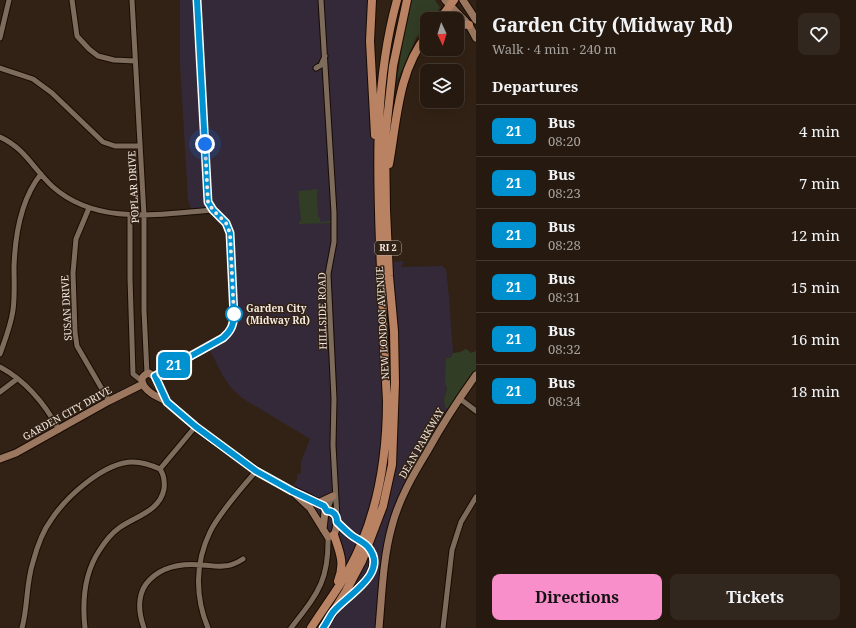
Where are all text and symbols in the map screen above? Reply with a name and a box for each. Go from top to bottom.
north arrow [420,12,464,56]
map controls [420,12,464,108]
text: Garden City (Midway Rd) [492,12,733,38]
button: heart [798,13,840,55]
text: Walk · 4 min · 240 m [492,40,617,58]
button: layers [420,64,464,108]
text: Departures [492,76,578,96]
text: Bus [548,112,575,132]
text: 21 [506,121,522,140]
text: 4 min [799,121,840,141]
text: 08:20 [548,132,581,150]
your location [195,134,215,154]
street label: POPLAR DRIVE [124,150,142,224]
text: Bus [548,164,575,184]
text: 21 [506,173,522,192]
text: 7 min [799,173,840,193]
text: 08:23 [548,184,581,202]
text: Bus [548,216,575,236]
text: 21 [506,225,522,244]
text: 12 min [791,225,840,245]
text: 08:28 [548,236,581,254]
road number: RI 2 [375,241,401,255]
street label: NEW LONDON AVENUE [372,266,392,380]
text: Bus [548,268,575,288]
street label: HILLSIDE ROAD [314,272,330,350]
street label: SUSAN DRIVE [57,275,75,341]
text: 21 [506,277,522,296]
text: 15 min [791,277,840,297]
text: 08:31 [548,288,581,306]
place label: Garden City (Midway Rd) [246,301,310,327]
marker: Garden City (Midway Rd) [225,305,243,323]
text: Bus [548,320,575,340]
text: 21 [506,329,522,348]
text: 16 min [791,329,840,349]
text: 08:32 [548,340,581,358]
line badge: 21 [156,352,192,378]
text: 21 [166,355,182,374]
text: Bus [548,372,575,392]
text: 21 [506,381,522,400]
text: 18 min [791,381,840,401]
street label: GARDEN CITY DRIVE [20,383,114,443]
text: 08:34 [548,392,581,410]
street label: DEAN PARKWAY [395,405,447,481]
button: Directions [492,574,662,620]
button: Tickets [670,574,840,620]

